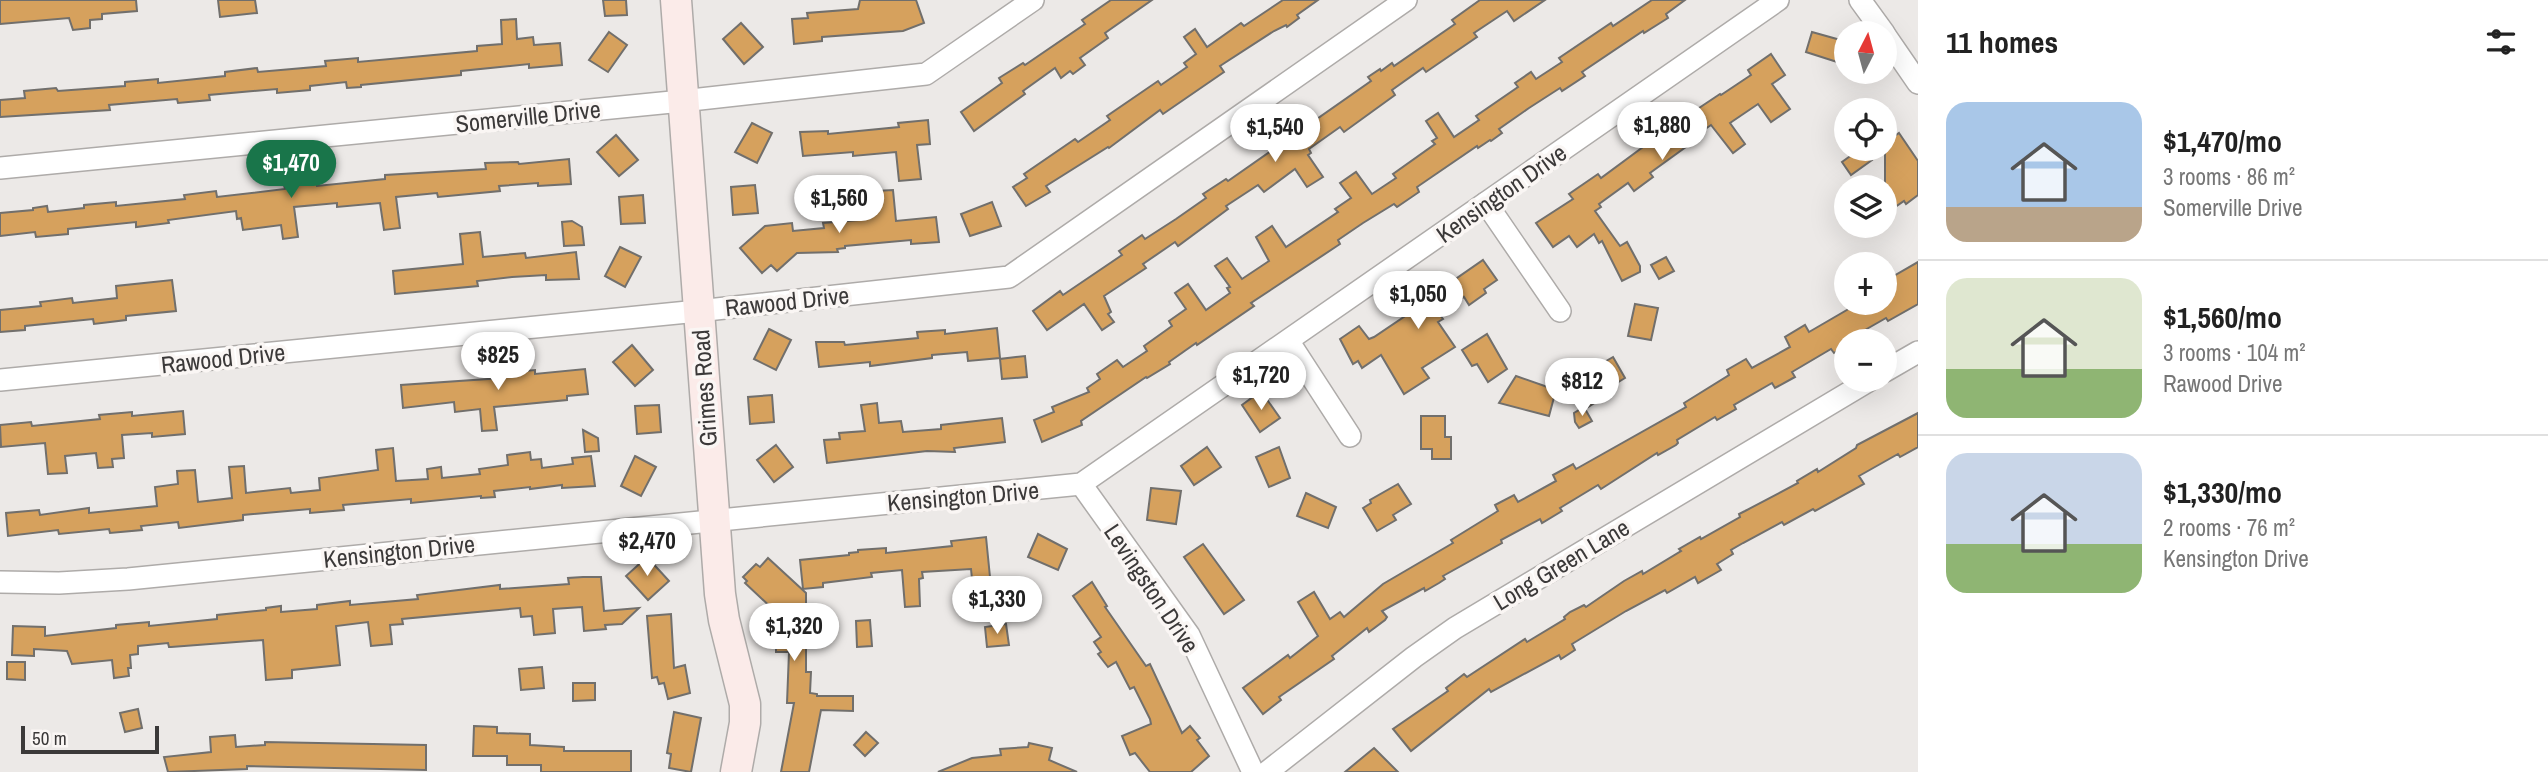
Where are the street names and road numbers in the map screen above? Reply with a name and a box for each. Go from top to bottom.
street label: Somerville Drive [454,92,602,140]
street label: Kensington Drive [1430,136,1572,250]
street label: Rawood Drive [723,279,851,323]
street label: Grimes Road [684,329,724,447]
street label: Rawood Drive [159,336,287,380]
street label: Kensington Drive [886,473,1040,519]
street label: Long Green Lane [1487,511,1635,617]
street label: Levingston Drive [1097,517,1207,659]
street label: Kensington Drive [322,527,476,575]

